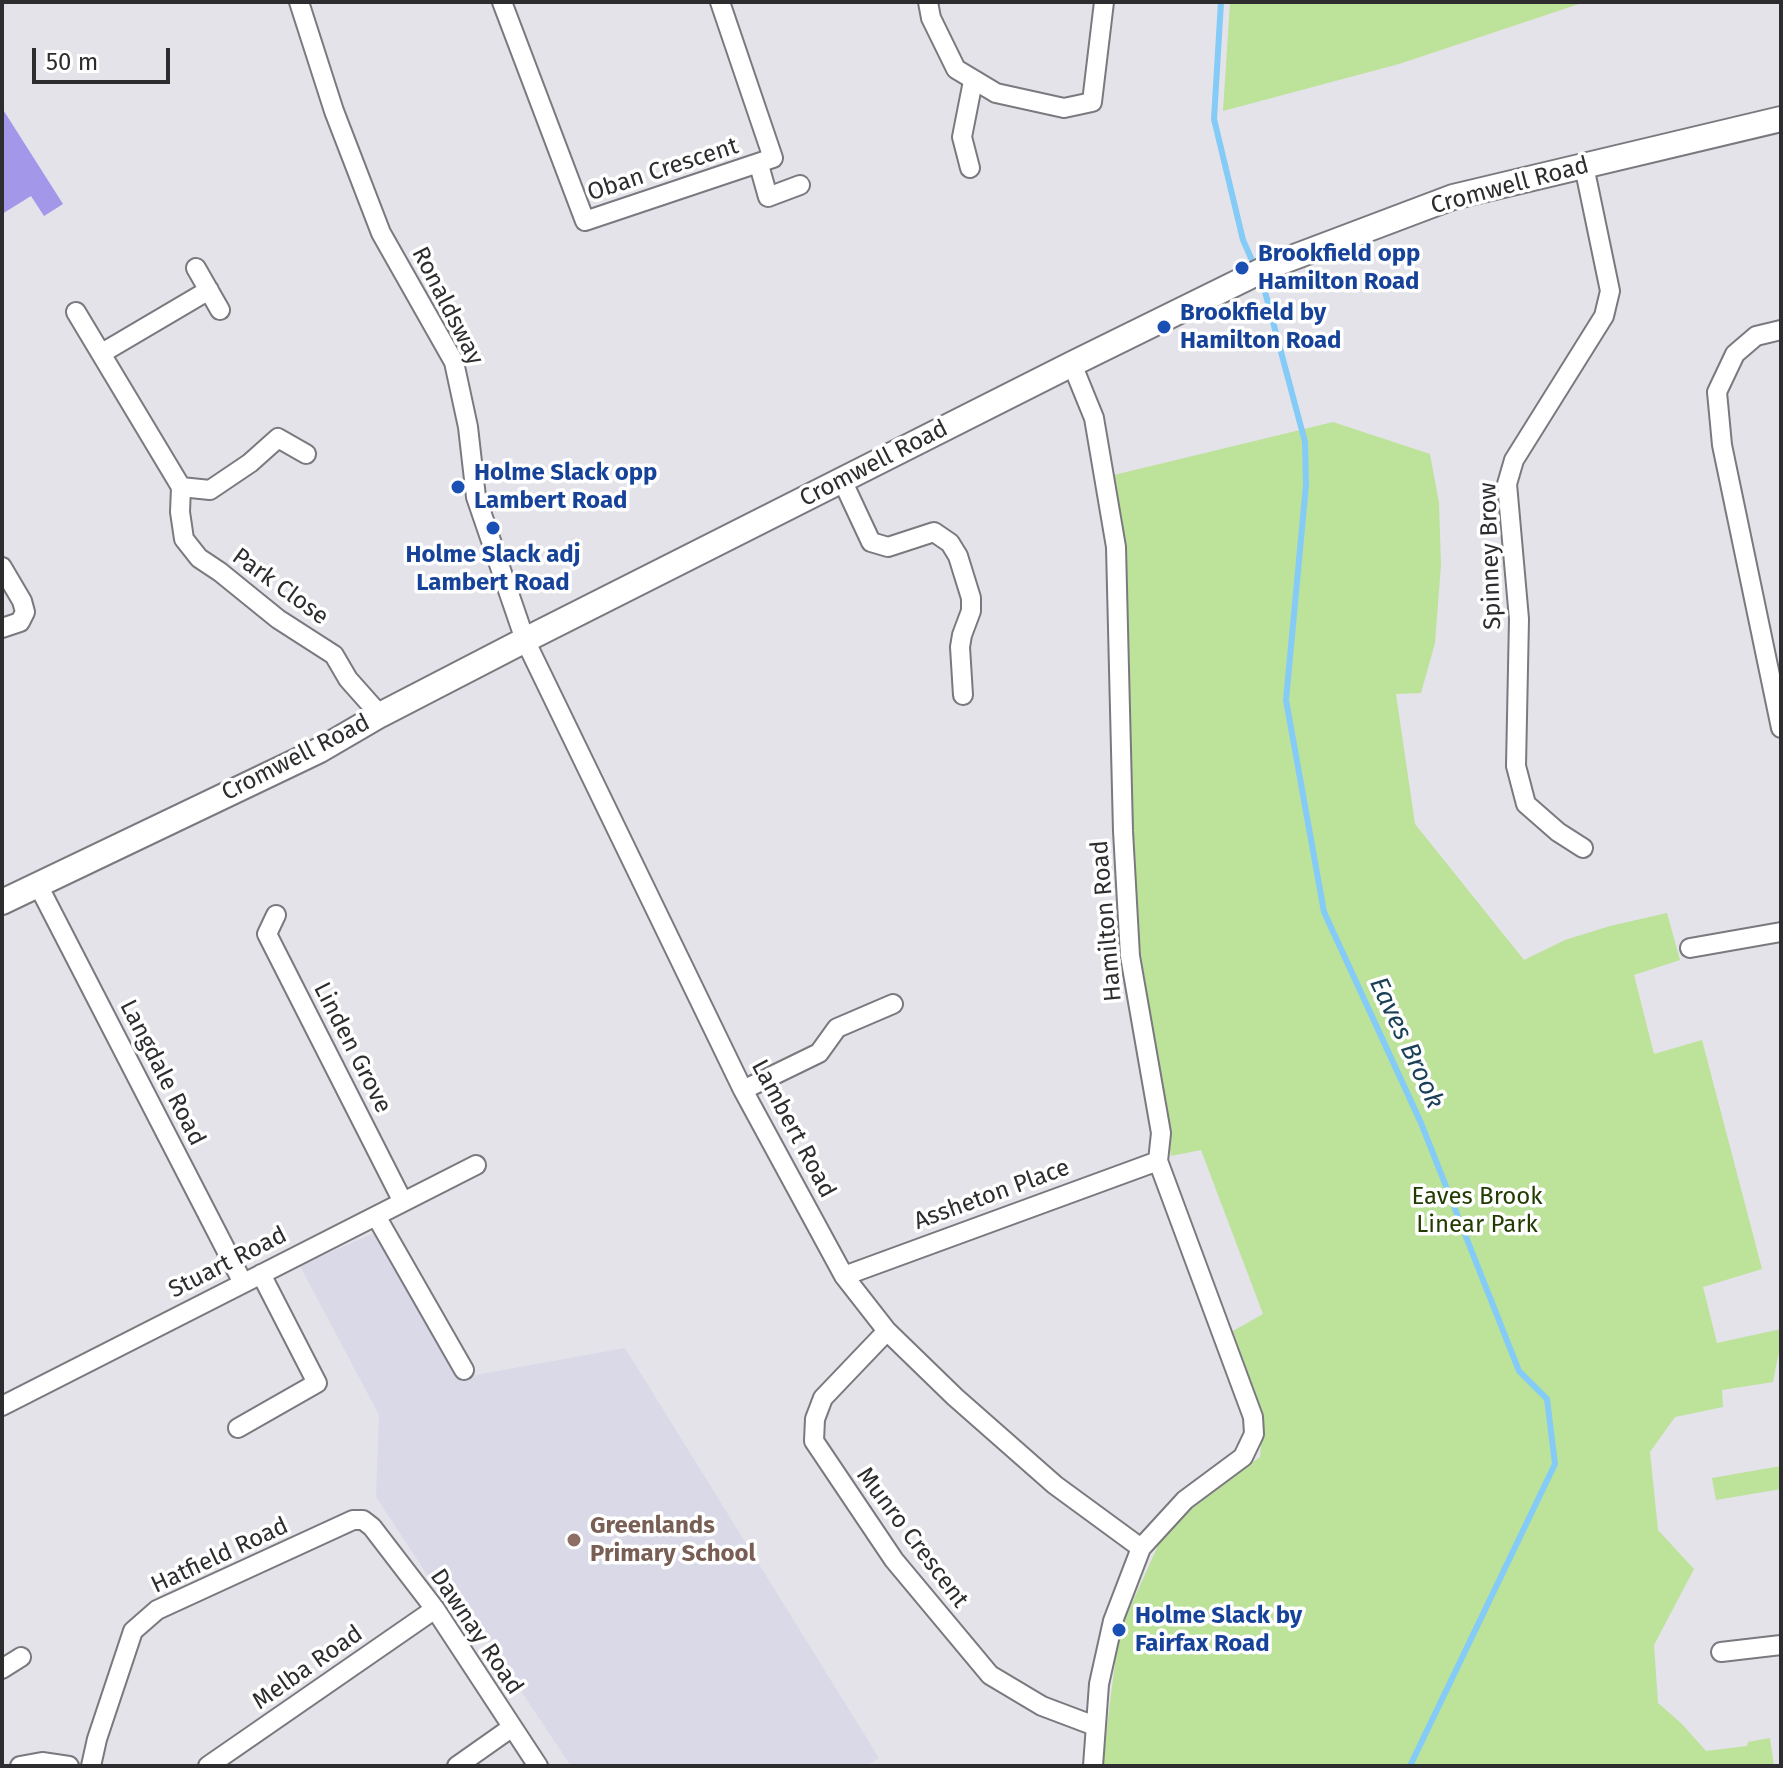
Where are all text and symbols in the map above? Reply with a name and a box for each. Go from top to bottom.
scale bar [36,32,174,82]
text: 50 m [46,48,98,76]
street label: Oban Crescent [584,132,742,208]
street label: Cromwell Road [1428,151,1592,221]
place label: Brookfield opp Hamilton Road [1258,240,1420,296]
street label: Ronaldsway [405,242,489,370]
marker: Brookfield opp Hamilton Road [1233,259,1251,277]
place label: Brookfield by Hamilton Road [1180,299,1341,355]
marker: Brookfield by Hamilton Road [1155,318,1173,336]
street label: Cromwell Road [795,414,953,514]
place label: Holme Slack opp Lambert Road [474,459,657,515]
marker: Holme Slack opp Lambert Road [449,478,467,496]
street label: Spinney Brow [1474,482,1508,630]
marker: Holme Slack adj Lambert Road [484,519,502,537]
place label: Holme Slack adj Lambert Road [406,541,580,597]
street label: Park Close [226,542,334,632]
street label: Cromwell Road [217,708,375,808]
street label: Hamilton Road [1086,839,1128,1003]
water label: Eaves Brook [1362,972,1450,1114]
street label: Linden Grove [307,978,397,1118]
street label: Langdale Road [113,995,211,1151]
street label: Lambert Road [745,1055,841,1203]
street label: Assheton Place [910,1153,1074,1237]
park label: Eaves Brook Linear Park [1411,1183,1543,1239]
street label: Stuart Road [164,1221,292,1305]
street label: Munro Crescent [850,1462,974,1614]
street label: Hatfield Road [147,1512,293,1600]
place label: Greenlands Primary School [590,1512,756,1568]
marker: Greenlands Primary School [565,1531,583,1549]
street label: Dawnay Road [423,1564,529,1700]
place label: Holme Slack by Fairfax Road [1135,1602,1302,1658]
street label: Melba Road [247,1620,369,1716]
marker: Holme Slack by Fairfax Road [1110,1621,1128,1639]

